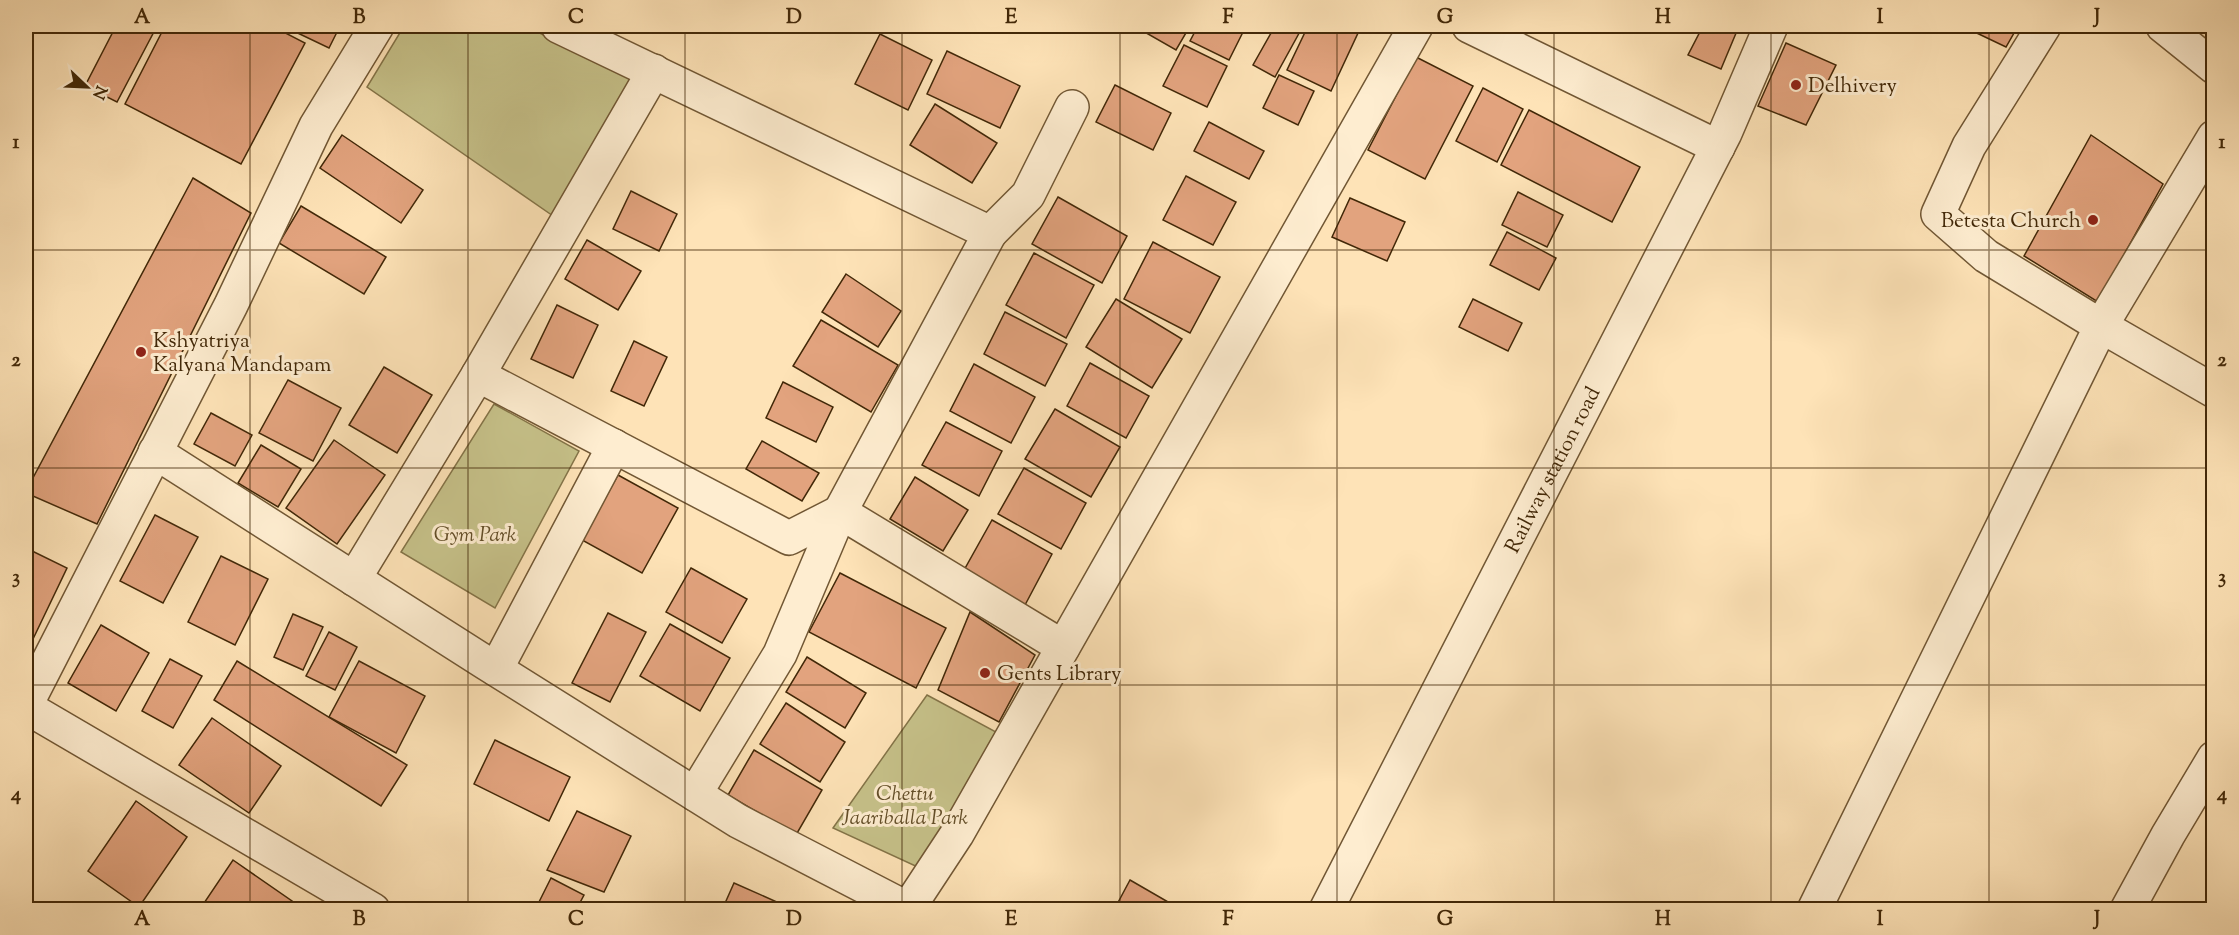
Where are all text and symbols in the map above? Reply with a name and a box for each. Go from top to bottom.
text: A [134,4,151,33]
text: B [353,4,366,33]
text: C [568,4,584,33]
text: D [786,4,802,33]
text: E [1005,4,1018,33]
text: F [1222,4,1234,33]
text: G [1437,4,1454,33]
text: H [1655,4,1671,33]
text: I [1877,4,1884,33]
text: J [2092,4,2100,33]
north arrow [57,57,117,117]
place label: Delhivery [1808,72,1897,102]
marker: Delhivery [1789,78,1803,92]
text: N [85,82,112,102]
text: 1 [13,129,20,158]
text: 1 [2219,129,2226,158]
place label: Betesta Church [1941,207,2081,237]
marker: Betesta Church [2086,213,2100,227]
place label: Kshyatriya Kalyana Mandapam [153,327,331,381]
marker: Kshyatriya Kalyana Mandapam [134,345,148,359]
text: 2 [11,347,21,376]
text: 2 [2217,347,2227,376]
street label: Railway station road [1499,382,1609,559]
park label: Gym Park [434,521,517,551]
text: 3 [12,564,20,593]
text: 3 [2218,564,2226,593]
place label: Gents Library [997,660,1122,690]
marker: Gents Library [978,666,992,680]
park label: Chettu Jaariballa Park [841,780,969,834]
text: 4 [10,781,21,810]
text: 4 [2216,781,2227,810]
text: A [134,906,151,935]
text: B [353,906,366,935]
text: C [568,906,584,935]
text: D [786,906,802,935]
text: E [1005,906,1018,935]
text: F [1222,906,1234,935]
text: G [1437,906,1454,935]
text: H [1655,906,1671,935]
text: I [1877,906,1884,935]
text: J [2092,906,2100,935]

